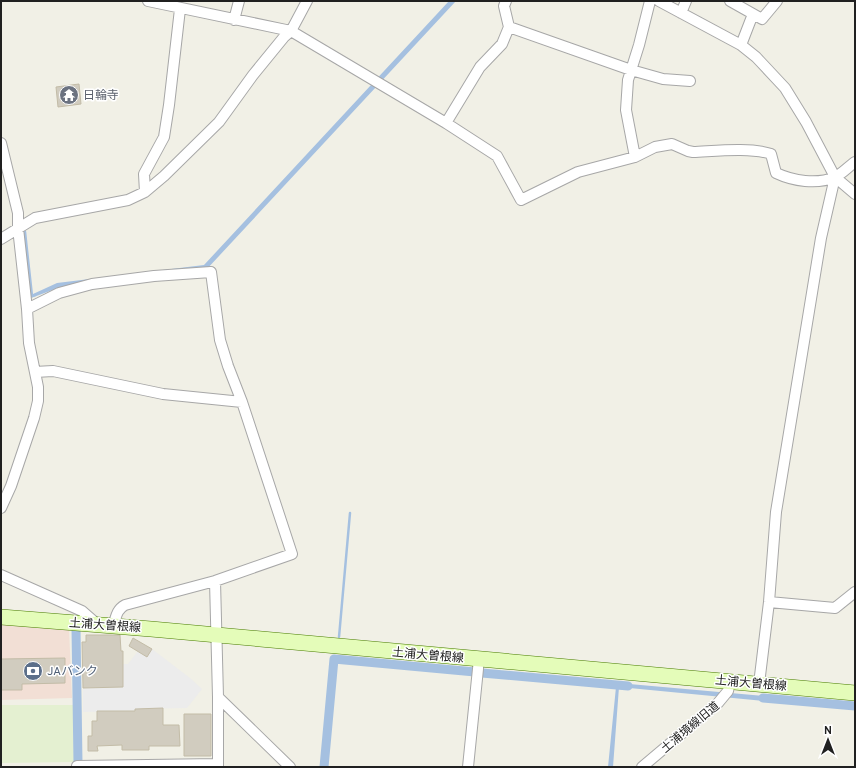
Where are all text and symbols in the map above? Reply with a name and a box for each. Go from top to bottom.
temple icon: 日輪寺 [58,84,80,106]
place label: 日輪寺 [83,88,119,104]
street label: 土浦大曽根線 [68,616,141,636]
street label: 土浦大曽根線 [391,645,464,667]
bank icon: JAバンク [22,660,44,682]
place label: JAバンク [47,664,98,680]
street label: 土浦大曽根線 [714,673,787,695]
street label: 土浦境線旧道 [658,698,723,757]
north arrow [808,720,848,760]
text: N [824,724,832,738]

